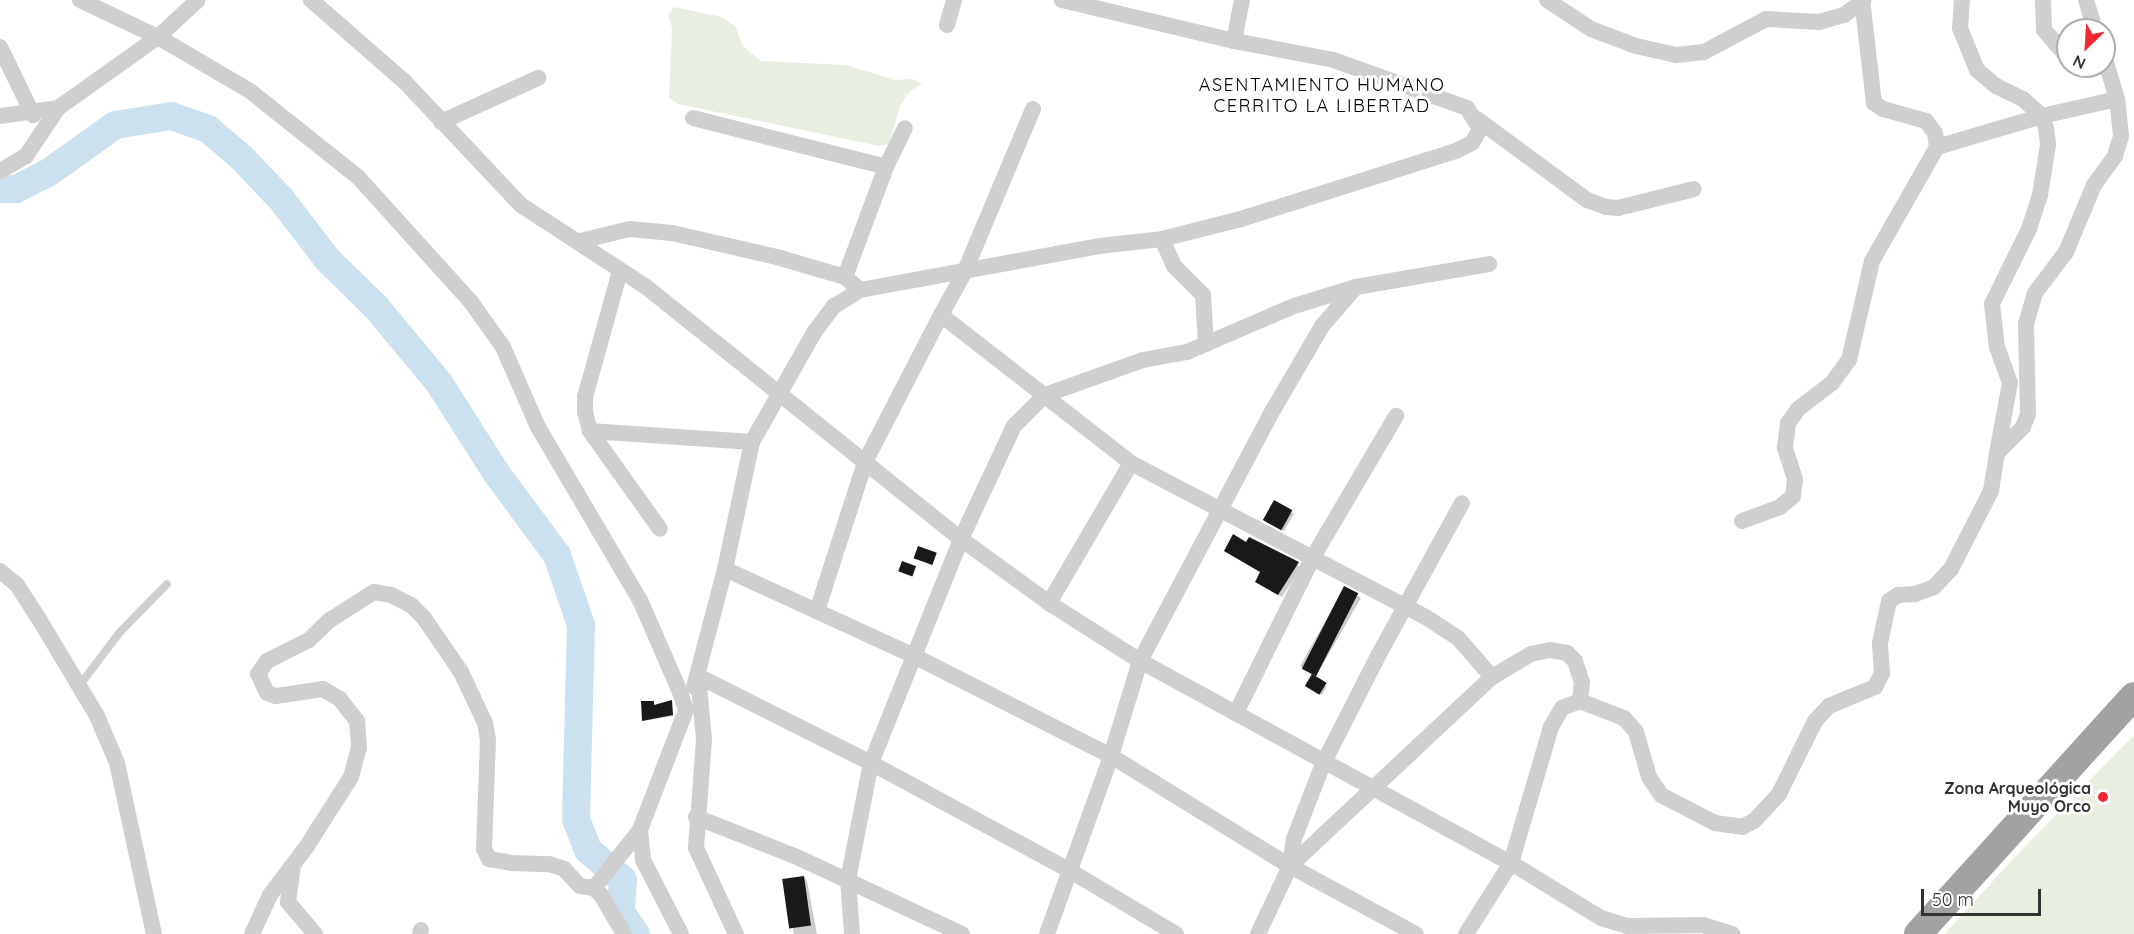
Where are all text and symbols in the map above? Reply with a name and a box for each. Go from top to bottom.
north arrow [2056,18,2116,78]
text: N [2070,51,2089,74]
district label: ASENTAMIENTO HUMANO CERRITO LA LIBERTAD [1199,75,1445,118]
place label: Zona Arqueológica Muyo Orco [1944,778,2091,816]
marker: Zona Arqueológica Muyo Orco [2096,790,2110,804]
scale bar [1924,877,2044,915]
text: 50 m [1932,888,1974,911]

